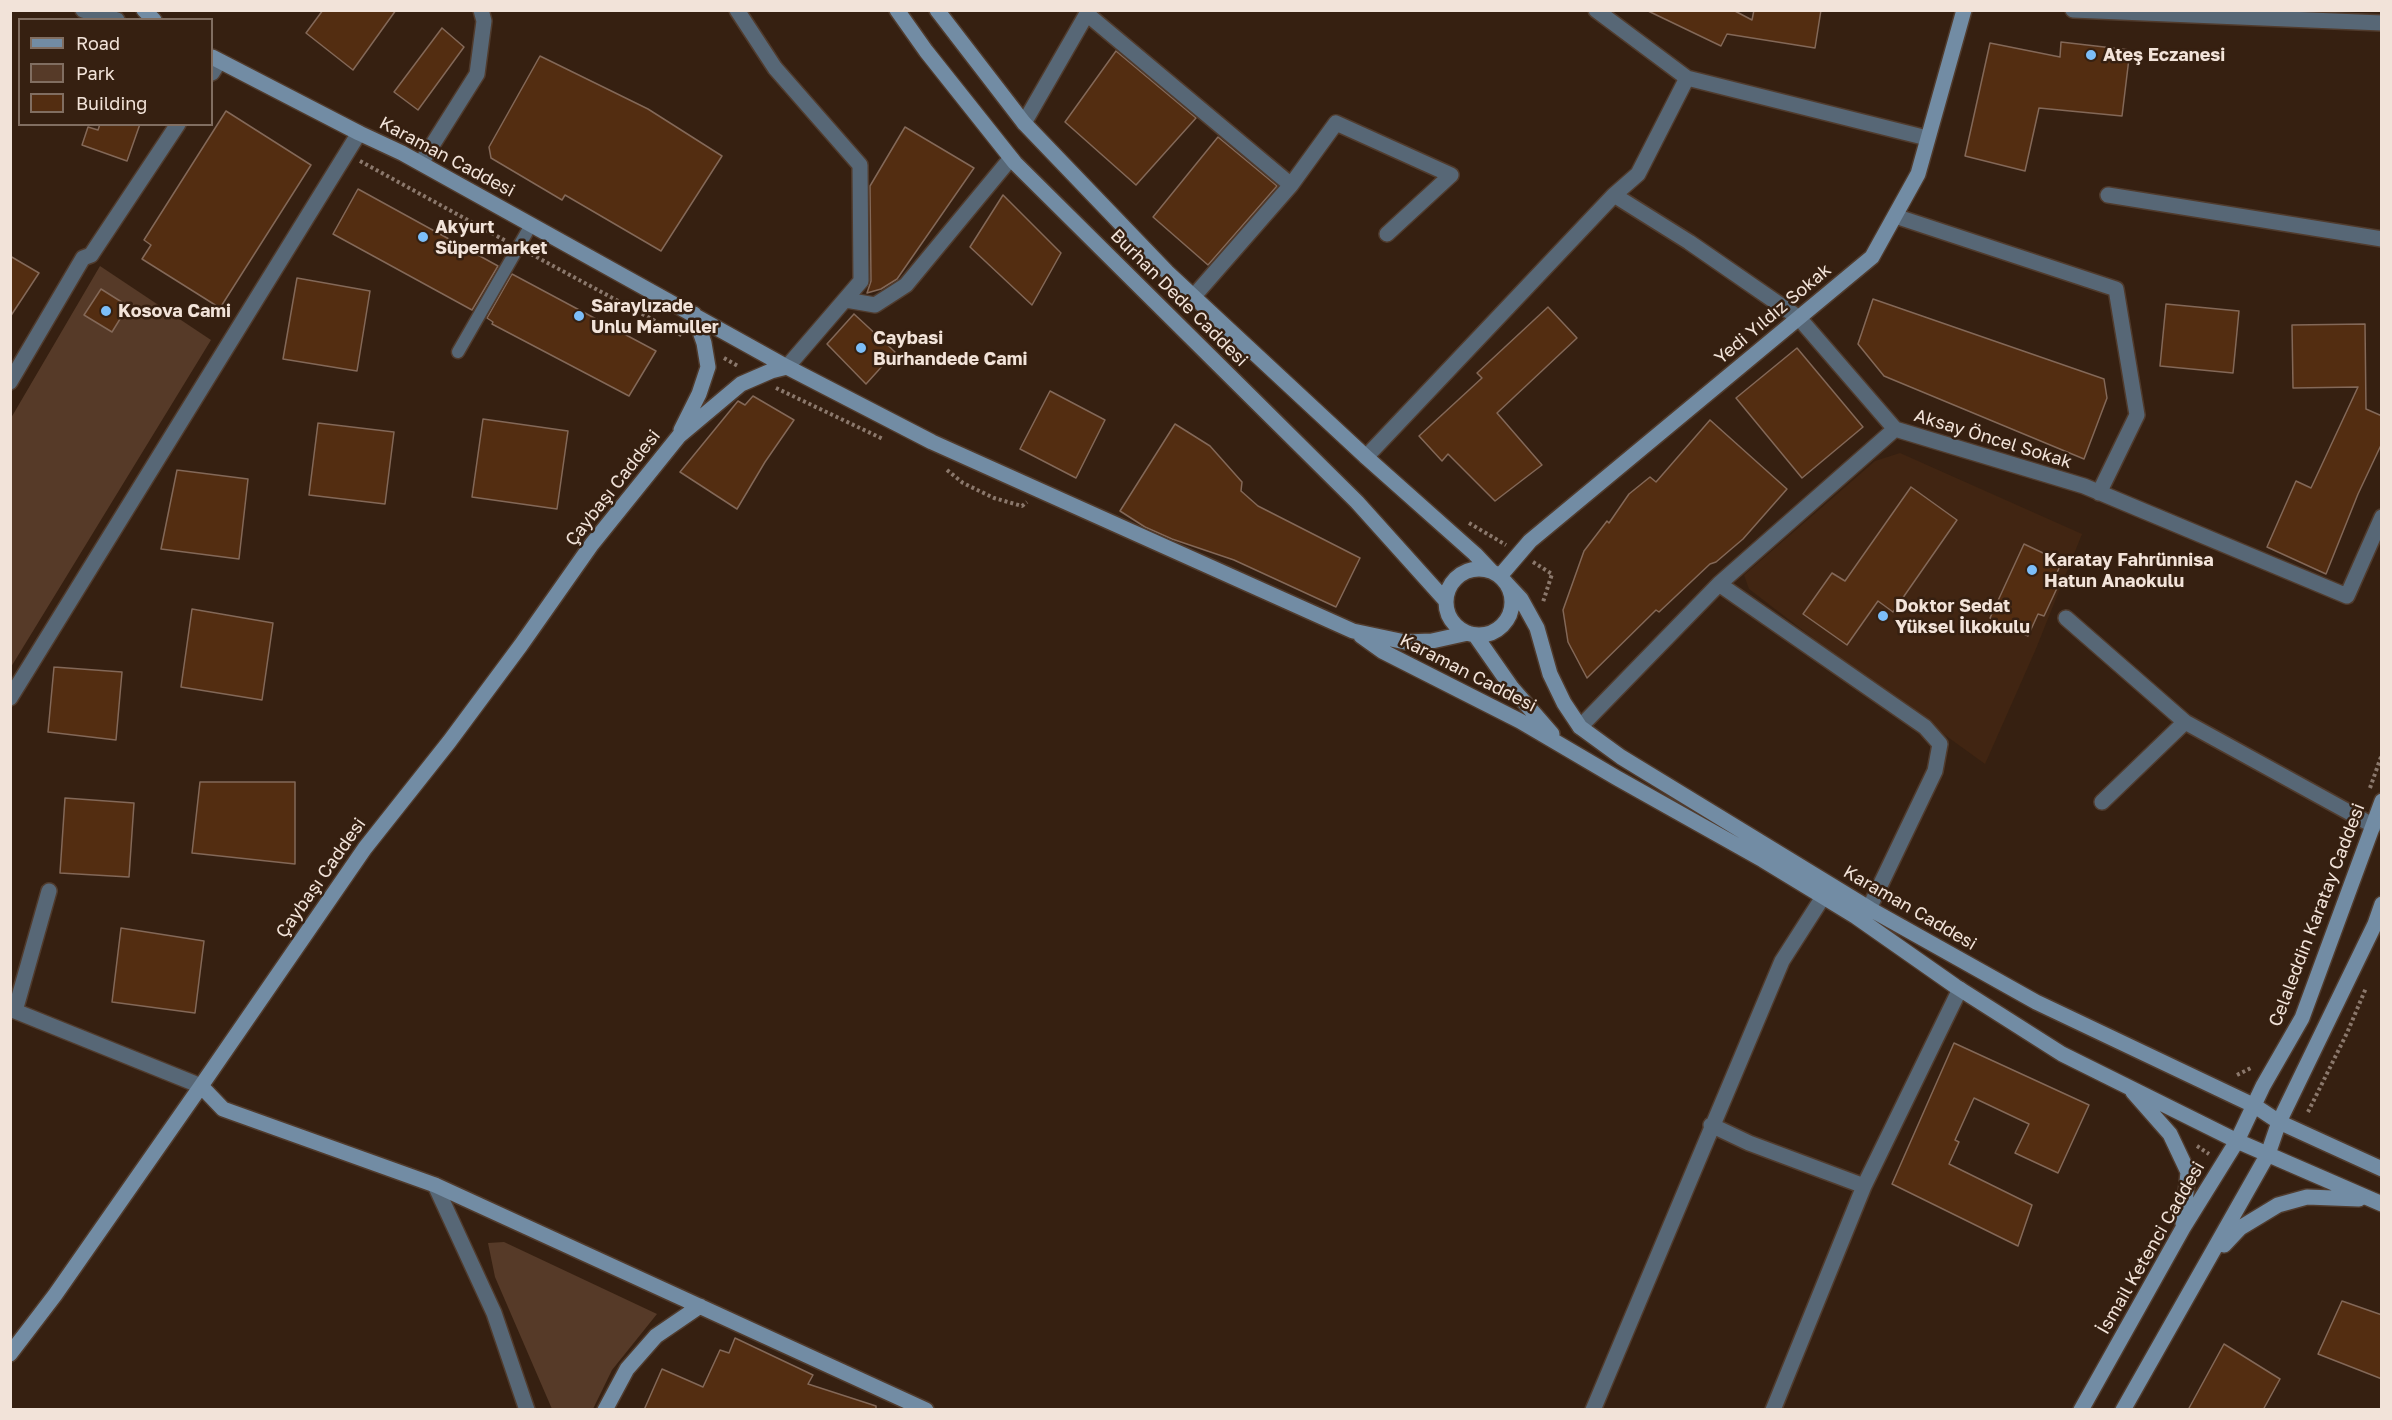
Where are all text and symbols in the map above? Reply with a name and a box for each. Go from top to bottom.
legend [18,18,213,126]
text: Road [76,32,120,54]
place label: Ateş Eczanesi [2103,44,2225,66]
marker: Ateş Eczanesi [2084,48,2098,62]
text: Park [76,62,115,84]
text: Building [76,92,147,114]
street label: Karaman Caddesi [376,112,518,202]
place label: Akyurt Süpermarket [435,216,547,258]
street label: Burhan Dede Caddesi [1106,225,1252,371]
marker: Akyurt Süpermarket [416,230,430,244]
street label: Yedi Yıldız Sokak [1710,259,1836,369]
place label: Saraylızade Unlu Mamuller [591,295,719,338]
place label: Kosova Cami [118,300,231,322]
marker: Kosova Cami [99,304,113,318]
marker: Saraylızade Unlu Mamuller [572,309,586,323]
place label: Caybasi Burhandede Cami [873,327,1027,370]
marker: Caybasi Burhandede Cami [854,341,868,355]
street label: Aksay Öncel Sokak [1912,405,2074,473]
street label: Çaybaşı Caddesi [561,426,665,550]
place label: Karatay Fahrünnisa Hatun Anaokulu [2044,549,2214,592]
marker: Karatay Fahrünnisa Hatun Anaokulu [2025,563,2039,577]
place label: Doktor Sedat Yüksel İlkokulu [1895,595,2030,638]
marker: Doktor Sedat Yüksel İlkokulu [1876,609,1890,623]
street label: Karaman Caddesi [1396,629,1540,717]
street label: Celaleddin Karatay Caddesi [2264,800,2370,1030]
street label: Çaybaşı Caddesi [272,814,370,942]
street label: Karaman Caddesi [1839,861,1981,955]
street label: İsmail Ketenci Caddesi [2093,1158,2209,1338]

